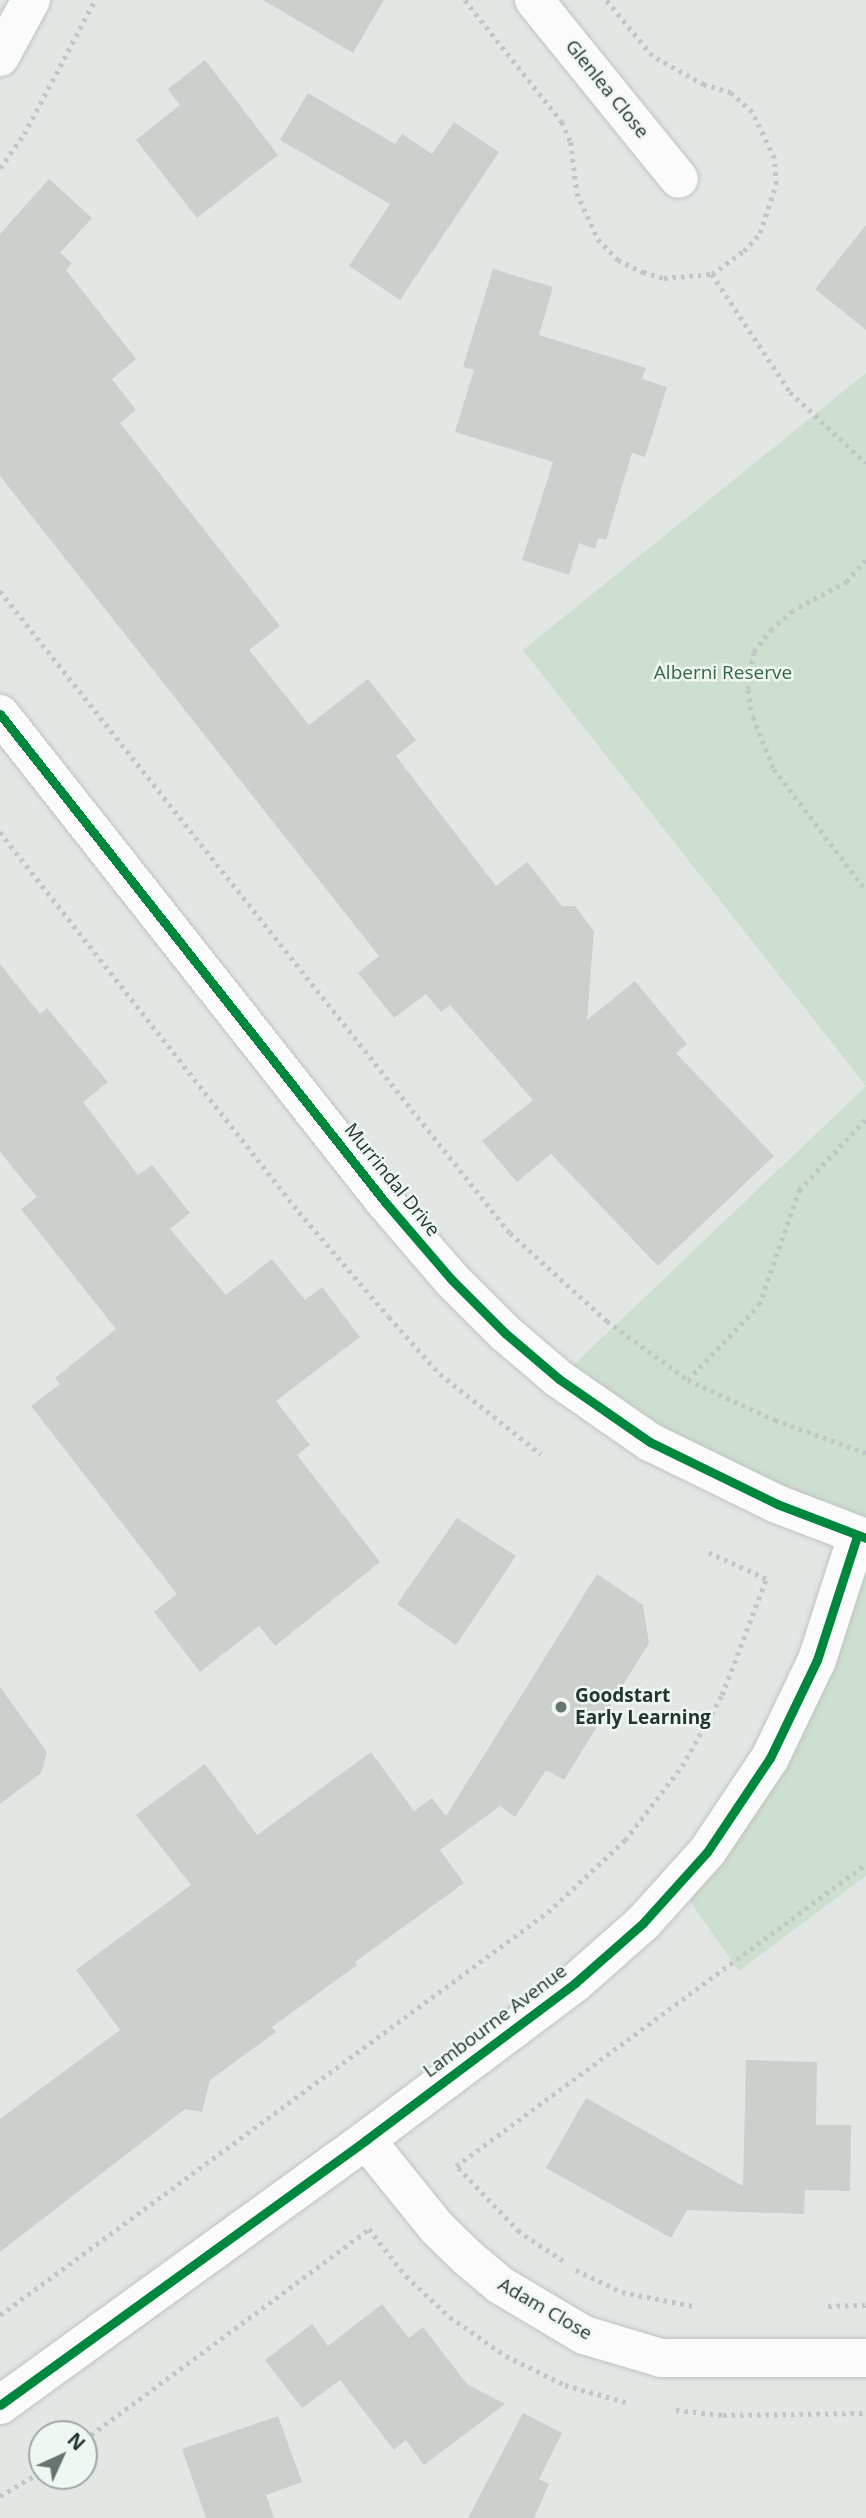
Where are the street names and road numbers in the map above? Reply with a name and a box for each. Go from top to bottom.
street label: Glenlea Close [560,35,654,143]
street label: Murrindal Drive [339,1119,445,1241]
street label: Lambourne Avenue [419,1960,571,2082]
street label: Adam Close [494,2273,596,2345]

